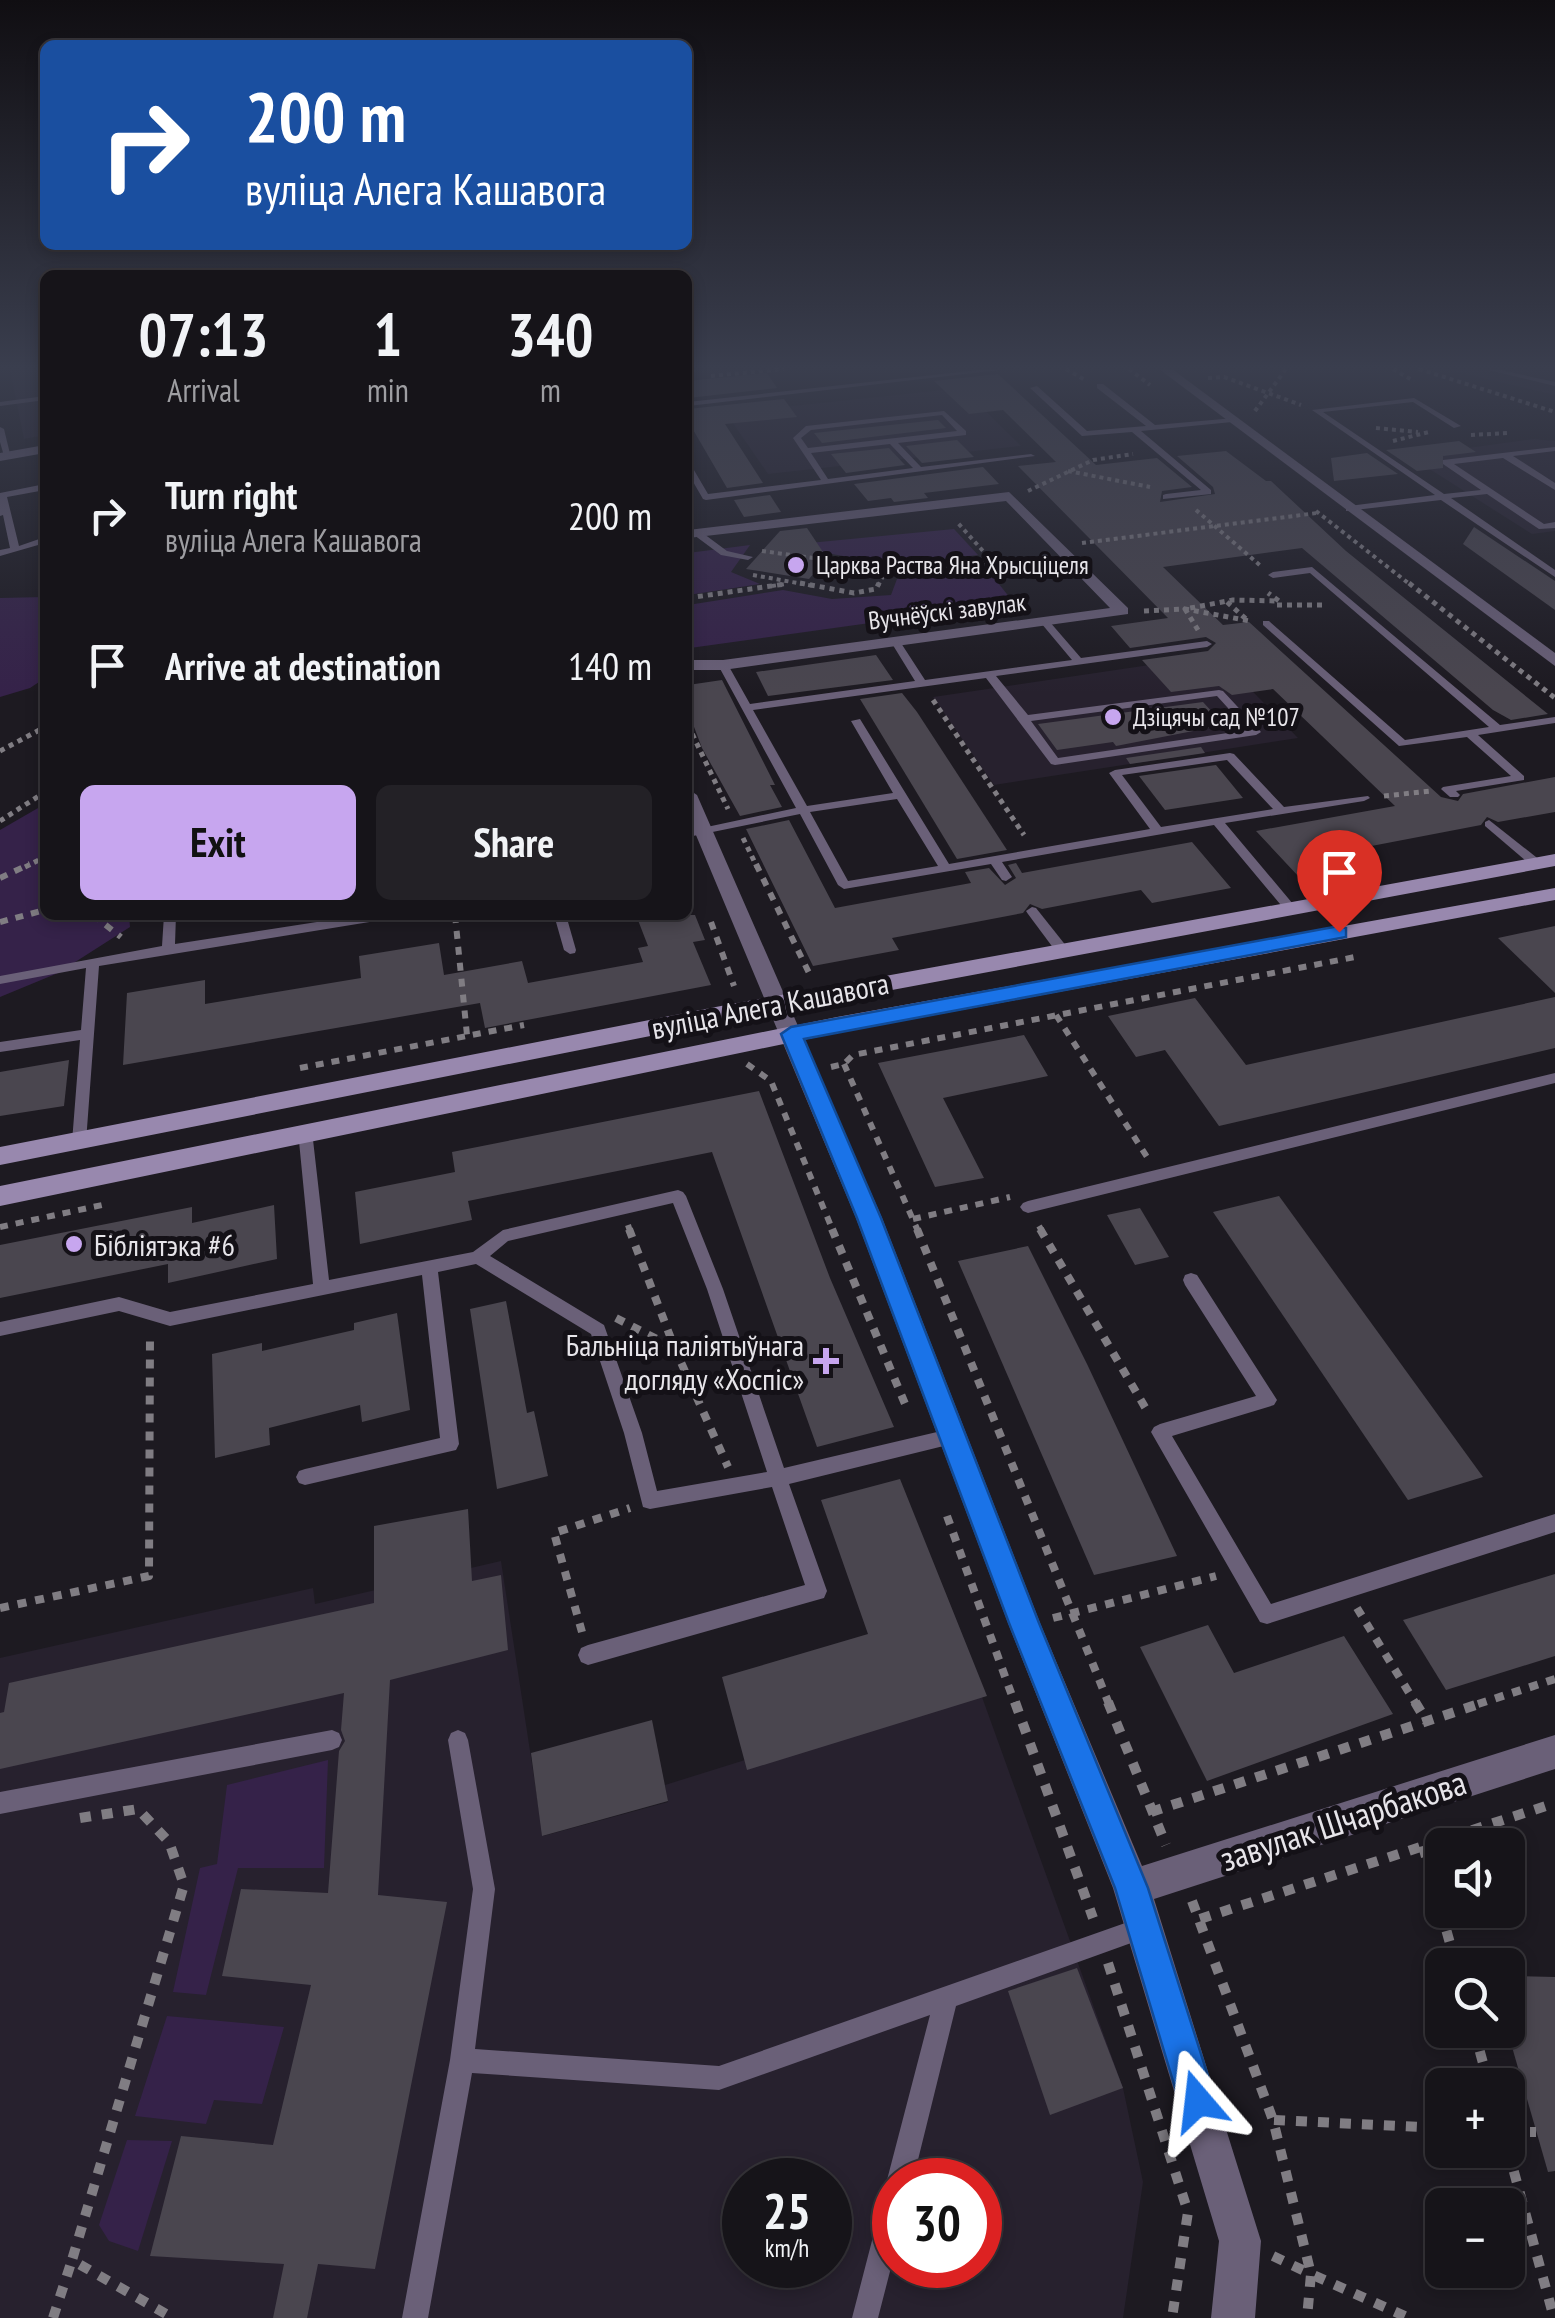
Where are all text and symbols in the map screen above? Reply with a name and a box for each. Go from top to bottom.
text: 200 m [245,71,406,161]
icon: right [80,80,210,210]
text: вуліца Алега Кашавога [245,159,606,217]
text: 07:13 [139,295,268,373]
text: 1 [374,295,402,373]
text: 340 [507,295,593,373]
text: Arrival [167,369,240,411]
text: min [367,369,409,411]
text: m [540,369,561,411]
text: Turn right [165,470,297,519]
icon: right [80,488,135,543]
text: 200 m [568,491,652,540]
text: вуліца Алега Кашавога [165,519,422,561]
place label: Царква Раства Яна Хрысціцеля [816,549,1089,581]
marker: Царква Раства Яна Хрысціцеля [785,554,807,576]
street label: Вучнёўскі завулак [867,585,1028,637]
icon: arrive [80,638,135,693]
text: Arrive at destination [165,641,441,690]
text: 140 m [568,641,652,690]
place label: Дзіцячы сад №107 [1133,701,1300,733]
marker: Дзіцячы сад №107 [1102,706,1124,728]
button: Exit [80,785,356,900]
button: Share [376,785,652,900]
pin [1297,830,1382,933]
icon: arrive [1312,845,1367,900]
street label: вуліца Алега Кашавога [648,963,892,1047]
place label: Бібліятэка #6 [94,1225,235,1264]
marker: Бібліятэка #6 [63,1233,85,1255]
place label: Бальніца паліятыўнага догляду «Хоспіс» [566,1325,804,1398]
marker: Бальніца паліятыўнага догляду «Хоспіс» [813,1348,839,1374]
street label: завулак Шчарбакова [1214,1759,1472,1881]
map controls [1425,1828,1525,2288]
button: sound [1425,1828,1525,1928]
button: search [1425,1948,1525,2048]
position arrow [1146,2049,1250,2153]
button: + [1425,2068,1525,2168]
speed limit sign: 30 [872,2158,1002,2288]
text: 25 [763,2178,811,2243]
button: − [1425,2188,1525,2288]
text: km/h [765,2232,809,2264]

